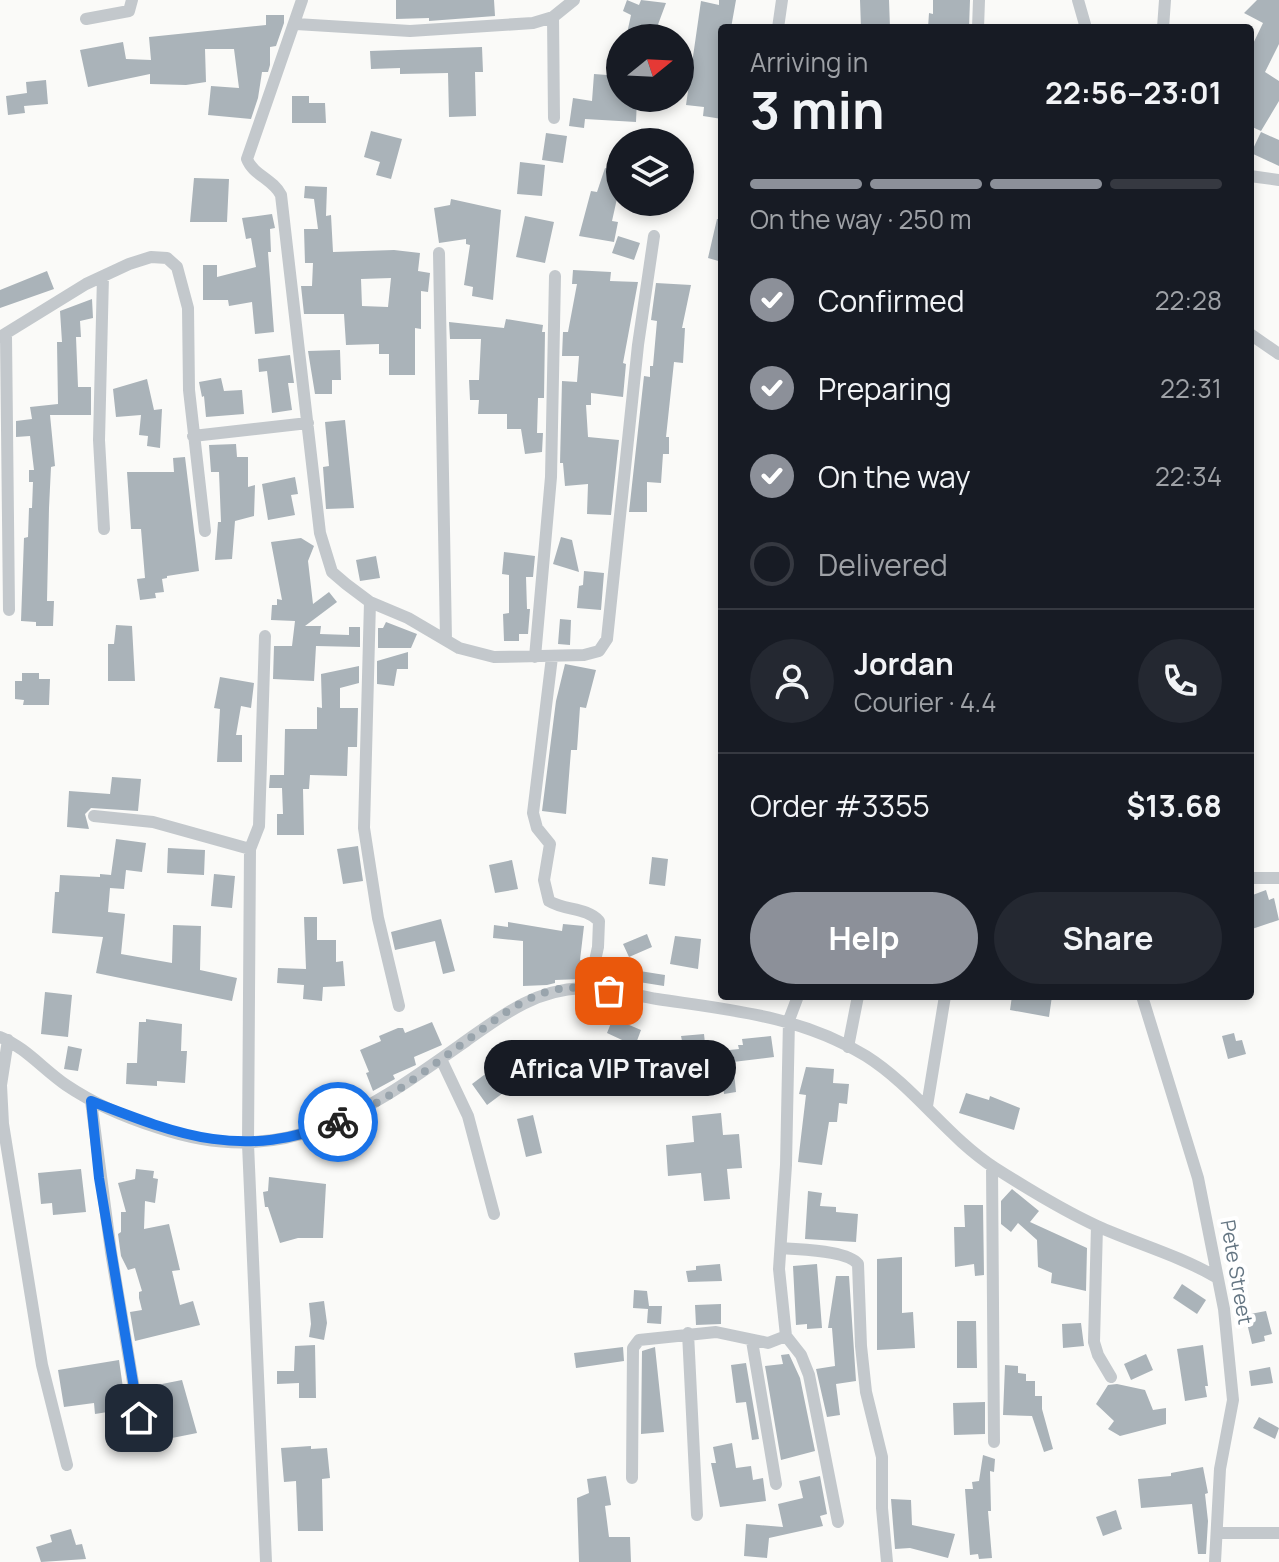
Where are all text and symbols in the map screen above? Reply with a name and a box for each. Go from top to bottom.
north arrow [606,24,694,112]
map controls [606,24,694,216]
text: Arriving in [750,44,868,80]
text: 22:56–23:01 [1045,72,1222,113]
text: 3 min [750,74,885,145]
button: layers [606,128,694,216]
text: On the way · 250 m [750,201,972,237]
icon: check [750,278,794,322]
text: Confirmed [818,280,965,321]
text: 22:28 [1155,282,1222,318]
icon: check [750,366,794,410]
text: Preparing [818,368,952,409]
text: 22:31 [1160,370,1222,406]
icon: check [750,454,794,498]
text: On the way [818,456,971,497]
text: 22:34 [1155,458,1222,494]
text: Delivered [818,544,948,585]
button: person [750,639,834,723]
button: phone [1138,639,1222,723]
text: Jordan [854,643,954,684]
text: Courier · 4.4 [854,684,996,720]
text: Order #3355 [750,785,930,826]
text: $13.68 [1126,785,1222,826]
button: Help [750,892,978,984]
button: Share [994,892,1222,984]
pin [575,957,643,1025]
icon: bag [587,969,631,1013]
callout: Africa VIP Travel [483,1039,735,1095]
text: Africa VIP Travel [510,1050,710,1086]
courier [298,1082,378,1162]
icon: bike [316,1100,360,1144]
street label: Pete Street [1215,1218,1259,1326]
pin [105,1384,173,1452]
icon: home [117,1396,161,1440]

